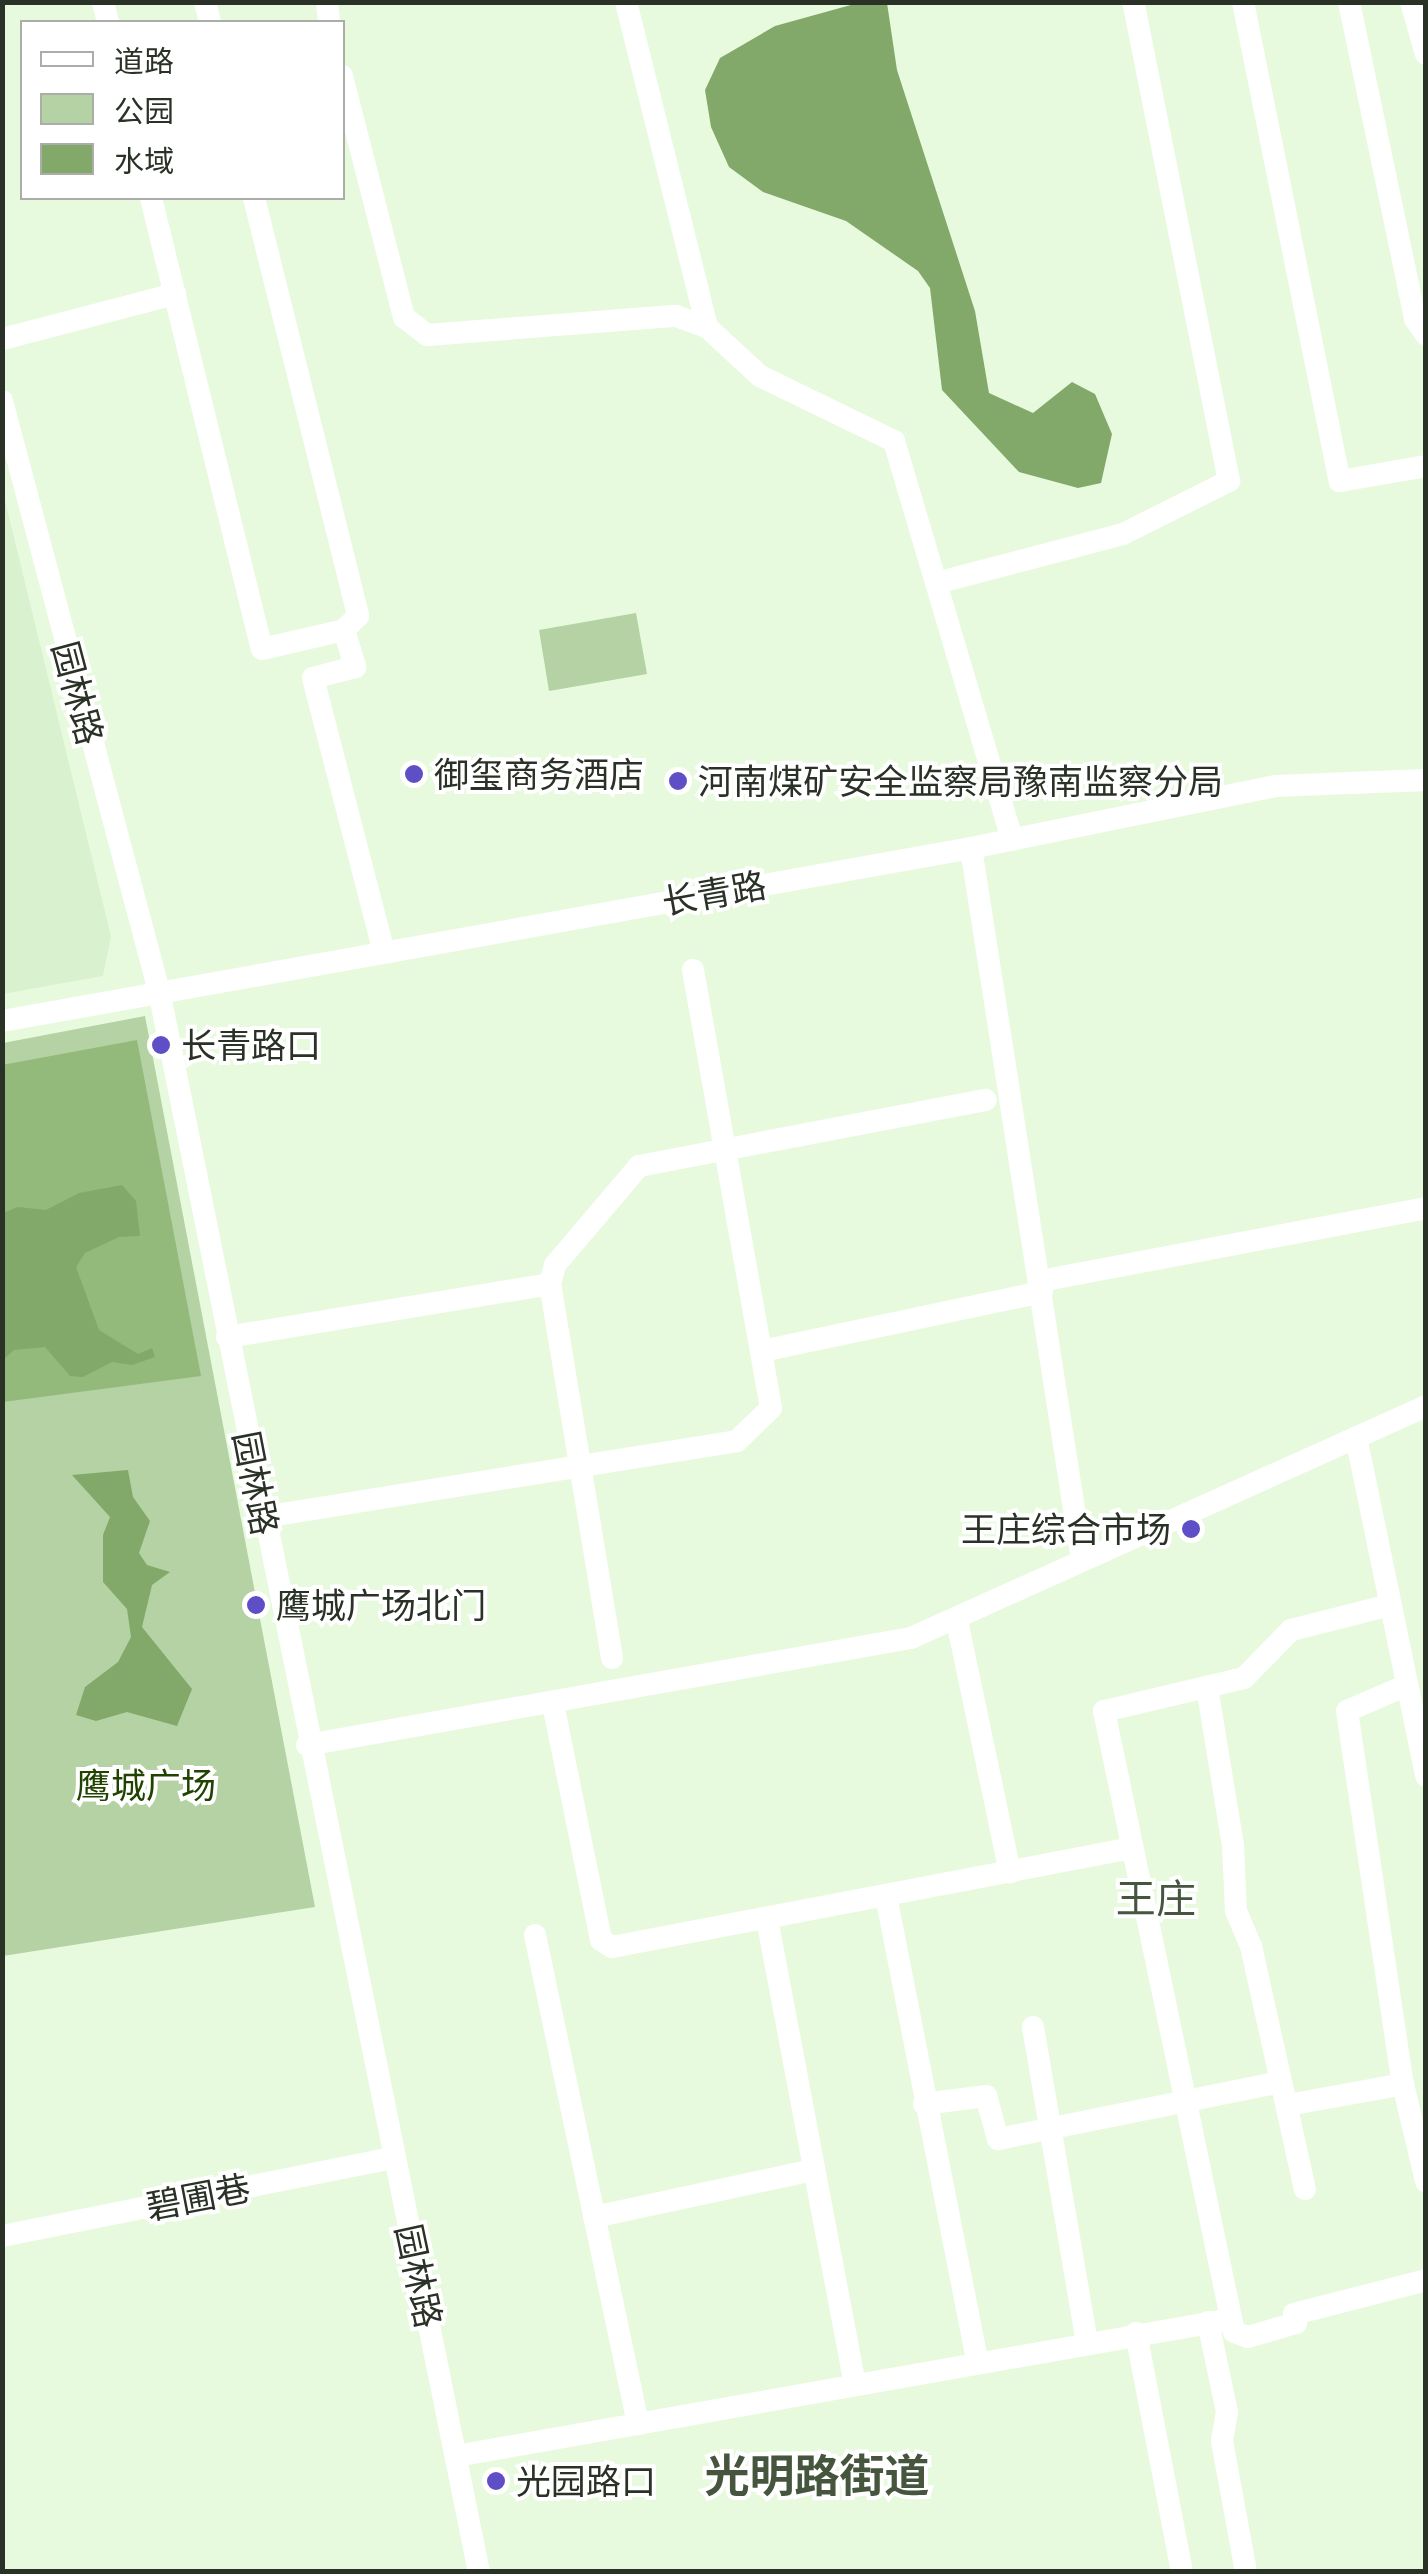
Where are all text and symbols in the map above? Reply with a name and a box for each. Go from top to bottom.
legend [20,20,345,200]
text: 道路 [114,41,174,80]
text: 公园 [114,91,174,130]
text: 水域 [114,141,174,180]
street label: 园林路 [44,637,112,749]
place label: 御玺商务酒店 [434,753,644,795]
place label: 河南煤矿安全监察局豫南监察分局 [698,760,1223,802]
marker: 御玺商务酒店 [403,763,425,785]
marker: 河南煤矿安全监察局豫南监察分局 [667,770,689,792]
street label: 长青路 [659,863,769,923]
place label: 长青路口 [181,1024,321,1066]
marker: 长青路口 [150,1034,172,1056]
street label: 园林路 [225,1427,287,1539]
place label: 王庄综合市场 [961,1508,1171,1550]
marker: 王庄综合市场 [1180,1518,1202,1540]
place label: 鹰城广场北门 [276,1584,486,1626]
marker: 鹰城广场北门 [245,1594,267,1616]
park label: 鹰城广场 [76,1764,216,1806]
district label: 王庄 [1116,1874,1196,1922]
street label: 碧圃巷 [142,2166,254,2228]
street label: 园林路 [388,2220,450,2332]
district label: 光明路街道 [705,2449,929,2503]
place label: 光园路口 [516,2460,656,2502]
marker: 光园路口 [485,2470,507,2492]

